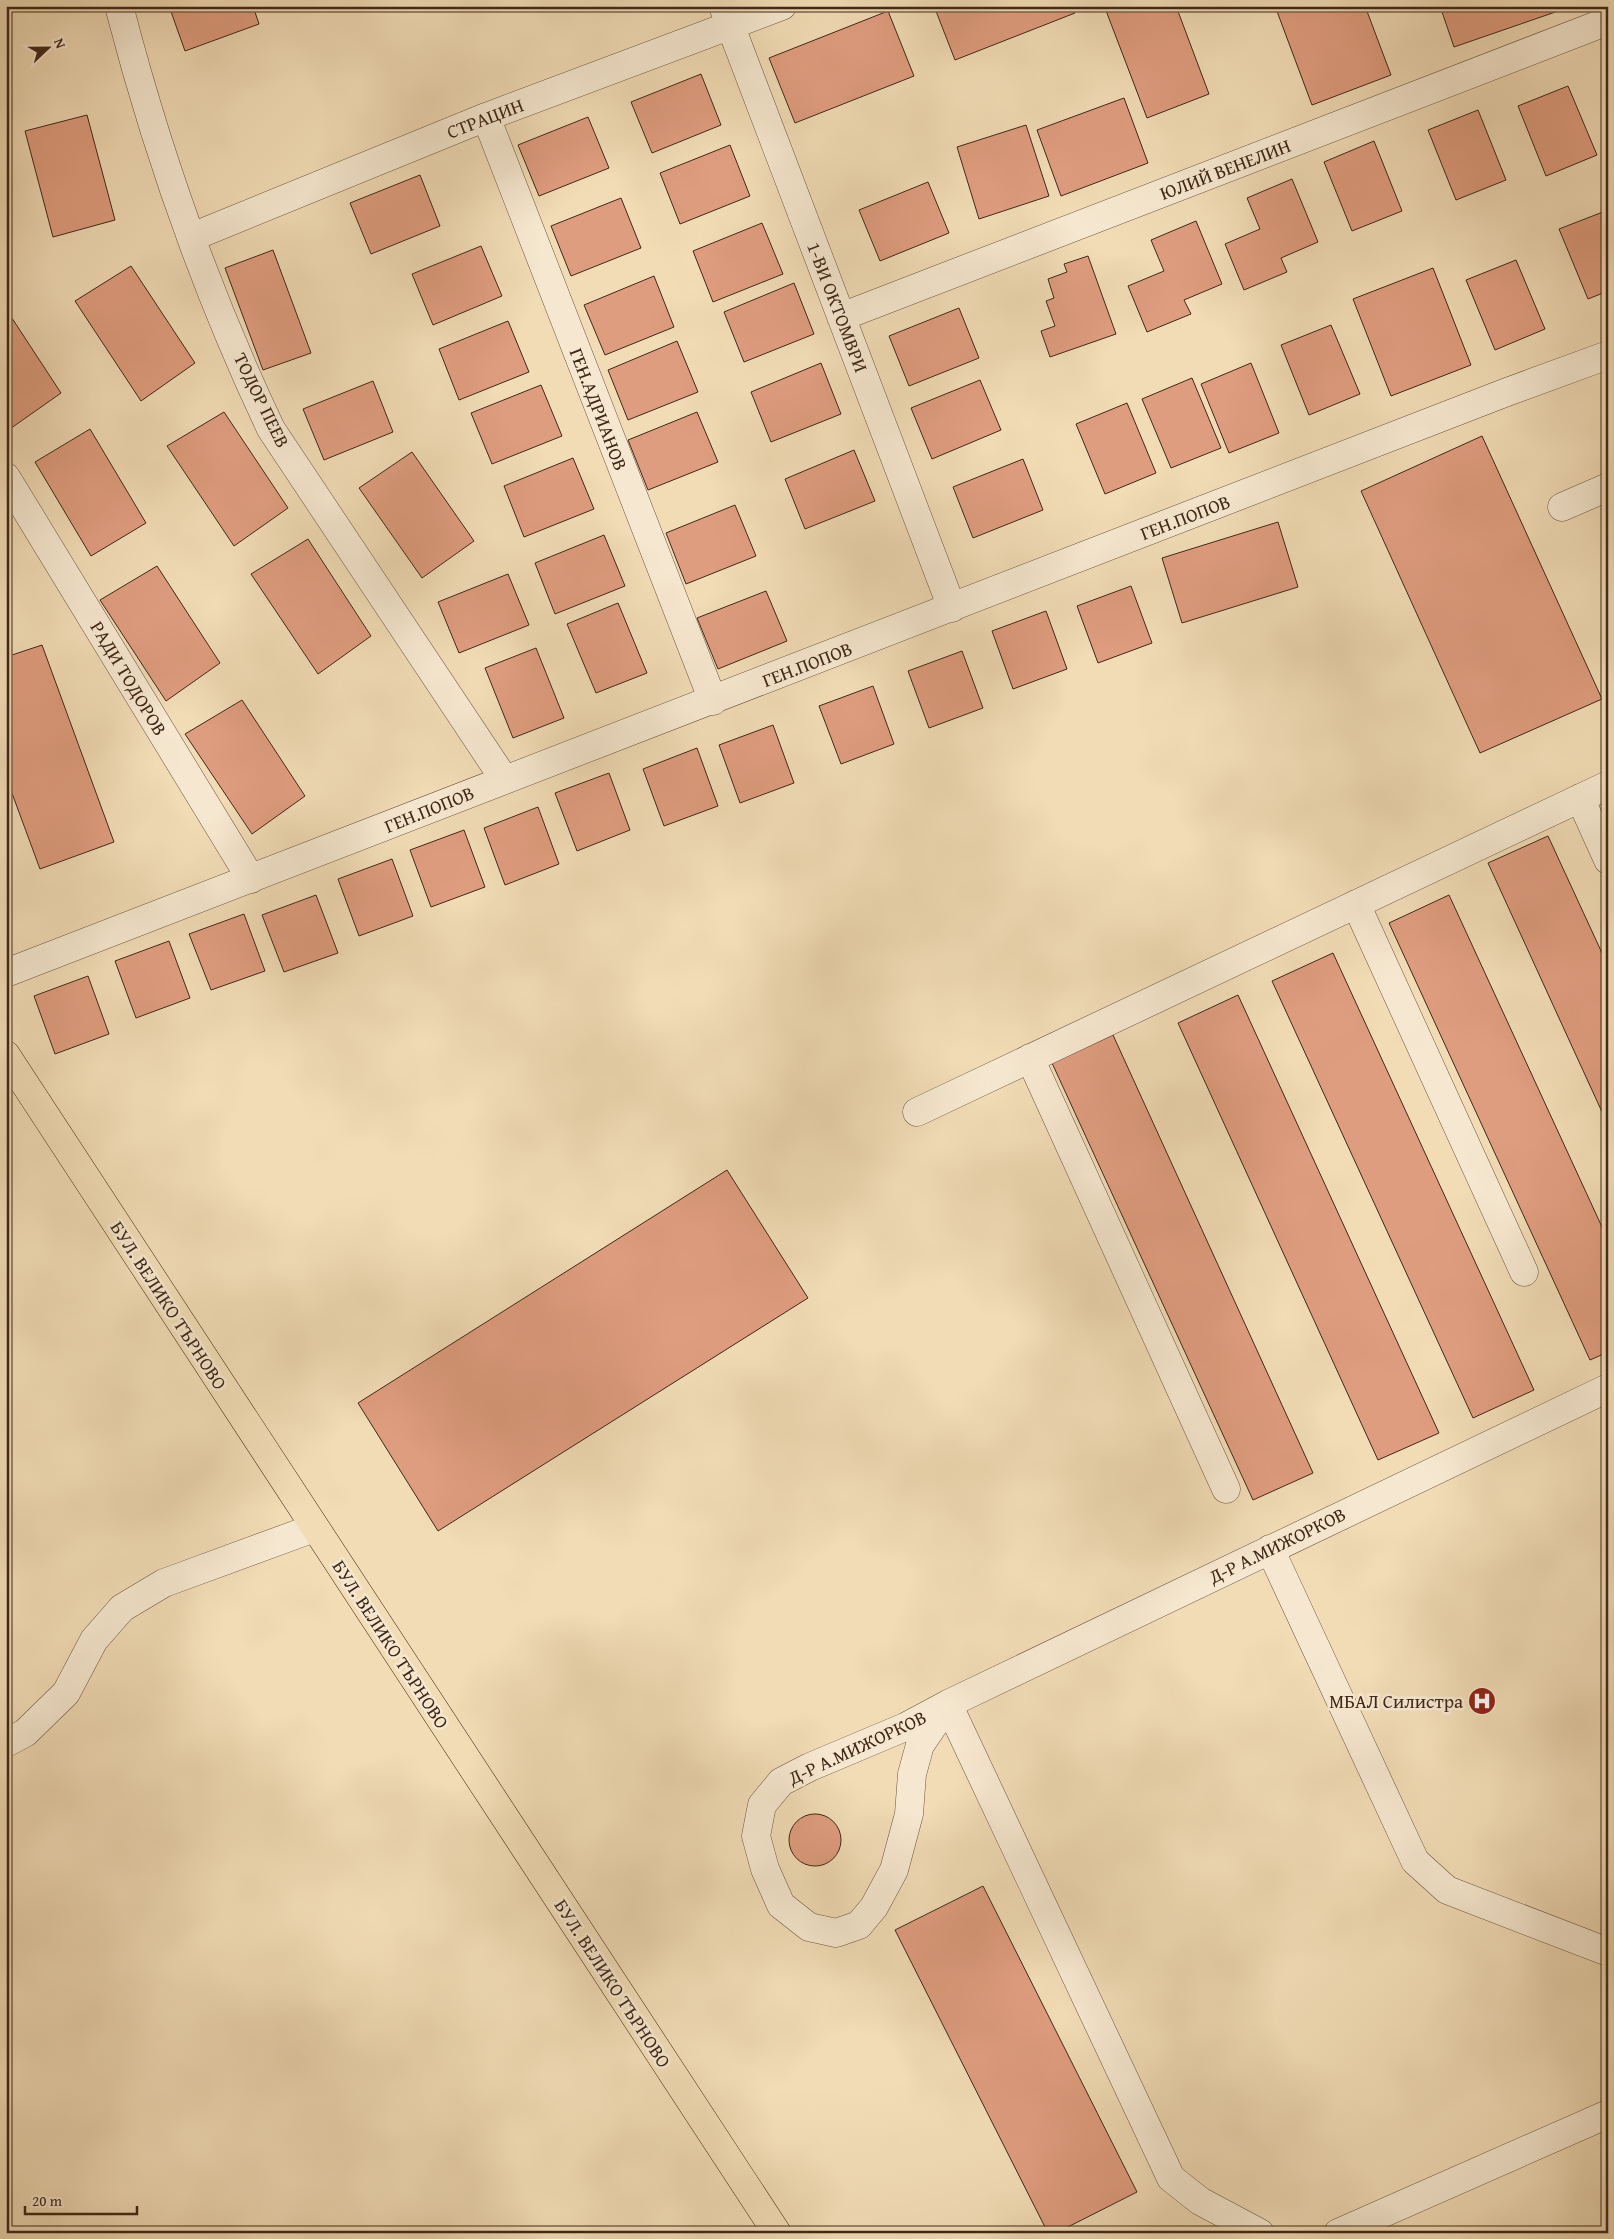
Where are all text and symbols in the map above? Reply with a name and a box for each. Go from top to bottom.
north arrow [22,22,72,72]
text: N [49,35,71,52]
street label: СТРАЦИН [442,91,528,145]
street label: ЮЛИЙ ВЕНЕЛИН [1155,131,1295,207]
street label: 1-ВИ ОКТОМВРИ [800,238,876,376]
street label: ГЕН.АДРИАНОВ [563,344,635,474]
street label: ТОДОР ПЕЕВ [227,348,297,452]
street label: ГЕН.ПОПОВ [1136,487,1234,547]
street label: РАДИ ТОДОРОВ [84,615,174,741]
street label: ГЕН.ПОПОВ [758,634,856,694]
street label: ГЕН.ПОПОВ [380,778,478,840]
street label: БУЛ. ВЕЛИКО ТЪРНОВО [104,1215,234,1395]
street label: Д-Р А.МИЖОРКОВ [1203,1500,1350,1591]
street label: БУЛ. ВЕЛИКО ТЪРНОВО [326,1554,456,1734]
hospital icon: МБАЛ Силистра [1467,1686,1497,1716]
place label: МБАЛ Силистра [1329,1687,1463,1715]
street label: Д-Р А.МИЖОРКОВ [782,1703,931,1792]
street label: БУЛ. ВЕЛИКО ТЪРНОВО [548,1893,678,2073]
scale bar [25,2184,138,2216]
text: 20 m [32,2190,63,2211]

